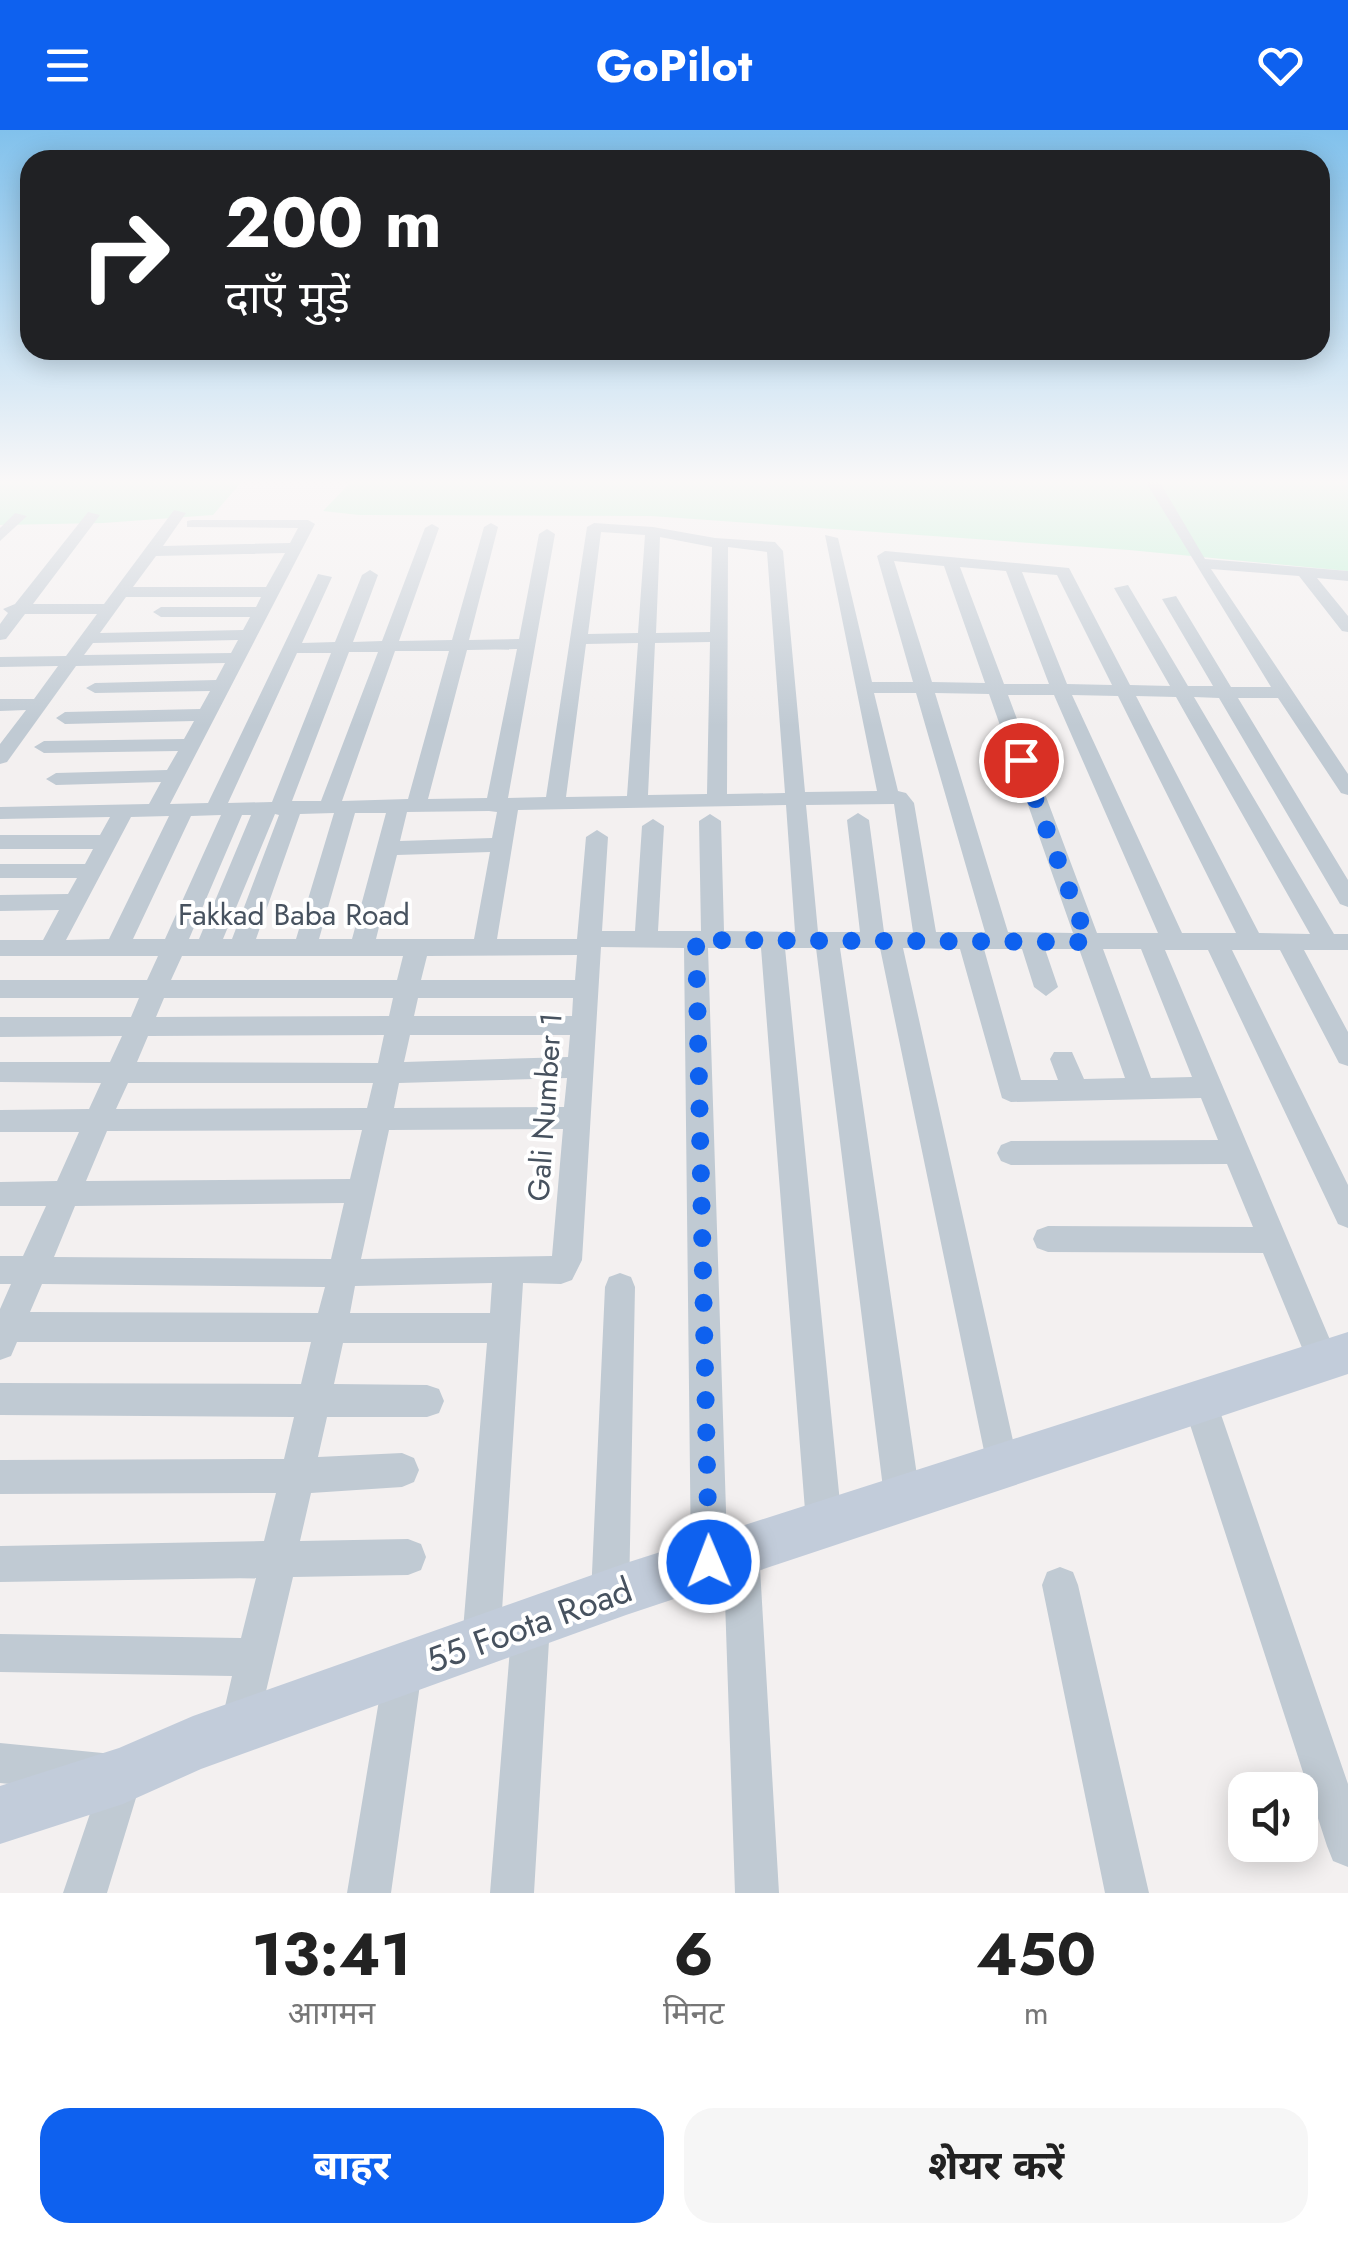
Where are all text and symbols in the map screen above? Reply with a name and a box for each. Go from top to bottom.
text: GoPilot [596,33,752,98]
icon: menu [40,38,95,93]
icon: heart [1253,38,1308,93]
text: 200 m [225,172,442,273]
icon: right [60,190,190,320]
text: दाएँ मुड़ें [225,265,350,330]
pin [979,718,1064,803]
icon: arrive [994,733,1049,788]
street label: Fakkad Baba Road [178,893,410,936]
street label: Gali Number 1 [516,1011,573,1203]
position arrow [657,1510,761,1614]
street label: 55 Foota Road [419,1565,639,1685]
map controls [1228,1772,1318,1862]
button: sound [1228,1772,1318,1862]
text: 13:41 [252,1911,411,1998]
text: 6 [674,1911,714,1998]
text: 450 [976,1911,1096,1998]
text: आगमन [288,1990,375,2036]
text: मिनट [663,1990,724,2036]
text: m [1024,1990,1049,2036]
button: बाहर [40,2108,664,2223]
button: शेयर करें [684,2108,1308,2223]

